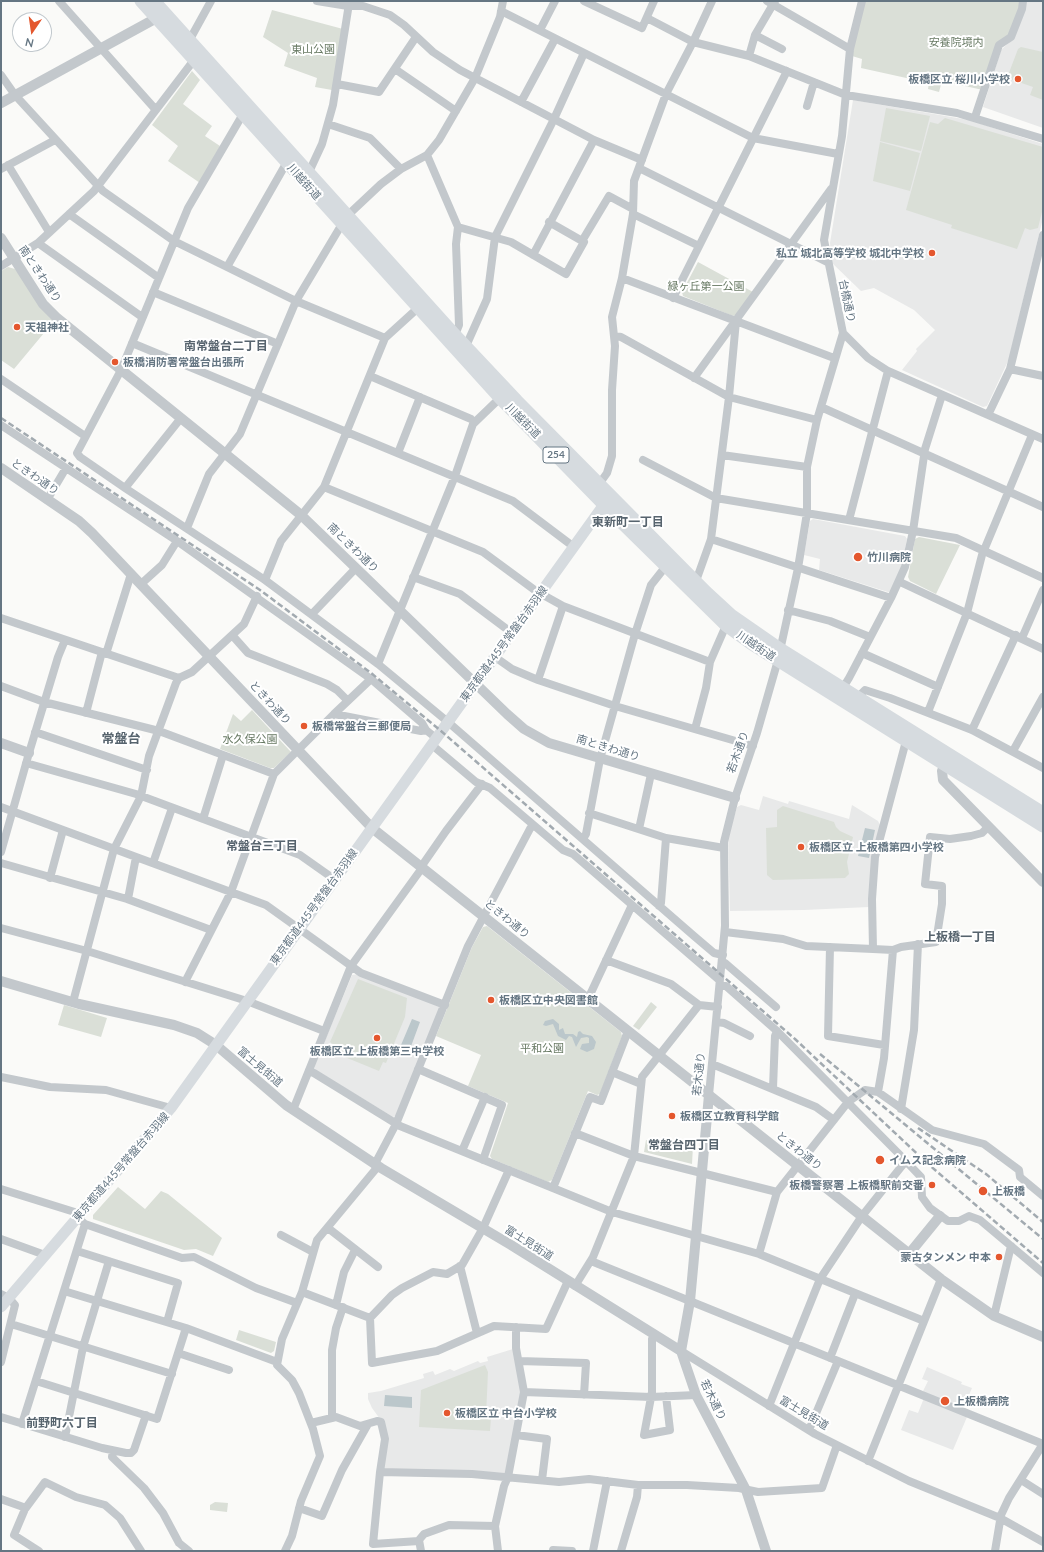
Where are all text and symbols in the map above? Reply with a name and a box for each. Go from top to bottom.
north arrow [12,12,52,52]
park label: 安養院境内 [929,35,983,49]
text: N [24,36,35,50]
park label: 東山公園 [291,42,335,56]
place label: 板橋区立 桜川小学校 [908,72,1010,86]
marker: 板橋区立 桜川小学校 [1013,74,1023,84]
street label: 川越街道 [284,161,324,203]
street label: 南ときわ通り [16,243,64,305]
place label: 私立 城北高等学校 城北中学校 [776,246,924,260]
marker: 私立 城北高等学校 城北中学校 [927,248,937,258]
street label: 台橋通り [836,278,858,324]
park label: 緑ヶ丘第一公園 [668,279,744,293]
place label: 天祖神社 [25,320,69,334]
marker: 天祖神社 [12,322,22,332]
district label: 南常盤台二丁目 [184,339,268,353]
place label: 板橋消防署常盤台出張所 [123,355,244,369]
marker: 板橋消防署常盤台出張所 [110,357,120,367]
street label: 川越街道 [503,401,543,441]
road number: 254 [543,447,569,463]
street label: ときわ通り [9,456,61,498]
district label: 東新町一丁目 [592,515,664,529]
street label: 南ときわ通り [325,520,381,576]
place label: 竹川病院 [867,550,911,564]
marker: 竹川病院 [852,551,864,563]
street label: 東京都道445号常盤台赤羽線 [457,583,551,705]
street label: 川越街道 [734,628,778,664]
street label: ときわ通り [246,678,294,728]
place label: 板橋常盤台三郵便局 [312,719,411,733]
marker: 板橋常盤台三郵便局 [299,721,309,731]
street label: 若木通り [724,729,752,775]
district label: 常盤台 [102,731,140,747]
park label: 水久保公園 [223,732,277,746]
street label: 南ときわ通り [575,732,641,764]
district label: 常盤台三丁目 [226,839,298,853]
place label: 板橋区立 上板橋第四小学校 [809,840,944,854]
marker: 板橋区立 上板橋第四小学校 [796,842,806,852]
street label: 東京都道445号常盤台赤羽線 [267,846,361,968]
street label: ときわ通り [481,897,533,941]
district label: 上板橋一丁目 [924,930,996,944]
place label: 板橋区立中央図書館 [499,993,598,1007]
marker: 板橋区立中央図書館 [486,995,496,1005]
marker: 板橋区立 上板橋第三中学校 [372,1033,382,1043]
park label: 平和公園 [520,1041,564,1055]
street label: 富士見街道 [235,1044,285,1090]
place label: 板橋区立 上板橋第三中学校 [310,1044,444,1058]
street label: 若木通り [690,1051,708,1097]
place label: 板橋区立教育科学館 [680,1109,779,1123]
street label: 東京都道445号常盤台赤羽線 [70,1110,172,1224]
marker: 板橋区立教育科学館 [667,1111,677,1121]
street label: ときわ通り [773,1129,825,1173]
district label: 常盤台四丁目 [648,1138,720,1152]
place label: イムス記念病院 [889,1153,966,1167]
marker: イムス記念病院 [874,1154,886,1166]
place label: 板橋警察署 上板橋駅前交番 [789,1178,924,1192]
marker: 板橋警察署 上板橋駅前交番 [927,1180,937,1190]
place label: 上板橋 [992,1184,1025,1198]
marker: 上板橋 [977,1185,989,1197]
street label: 富士見街道 [502,1223,556,1263]
place label: 蒙古タンメン 中本 [900,1250,991,1264]
marker: 蒙古タンメン 中本 [994,1252,1004,1262]
street label: 若木通り [697,1377,729,1423]
street label: 富士見街道 [777,1393,831,1433]
place label: 上板橋病院 [954,1394,1009,1408]
marker: 上板橋病院 [939,1395,951,1407]
place label: 板橋区立 中台小学校 [455,1406,557,1420]
marker: 板橋区立 中台小学校 [442,1408,452,1418]
district label: 前野町六丁目 [26,1416,98,1430]

